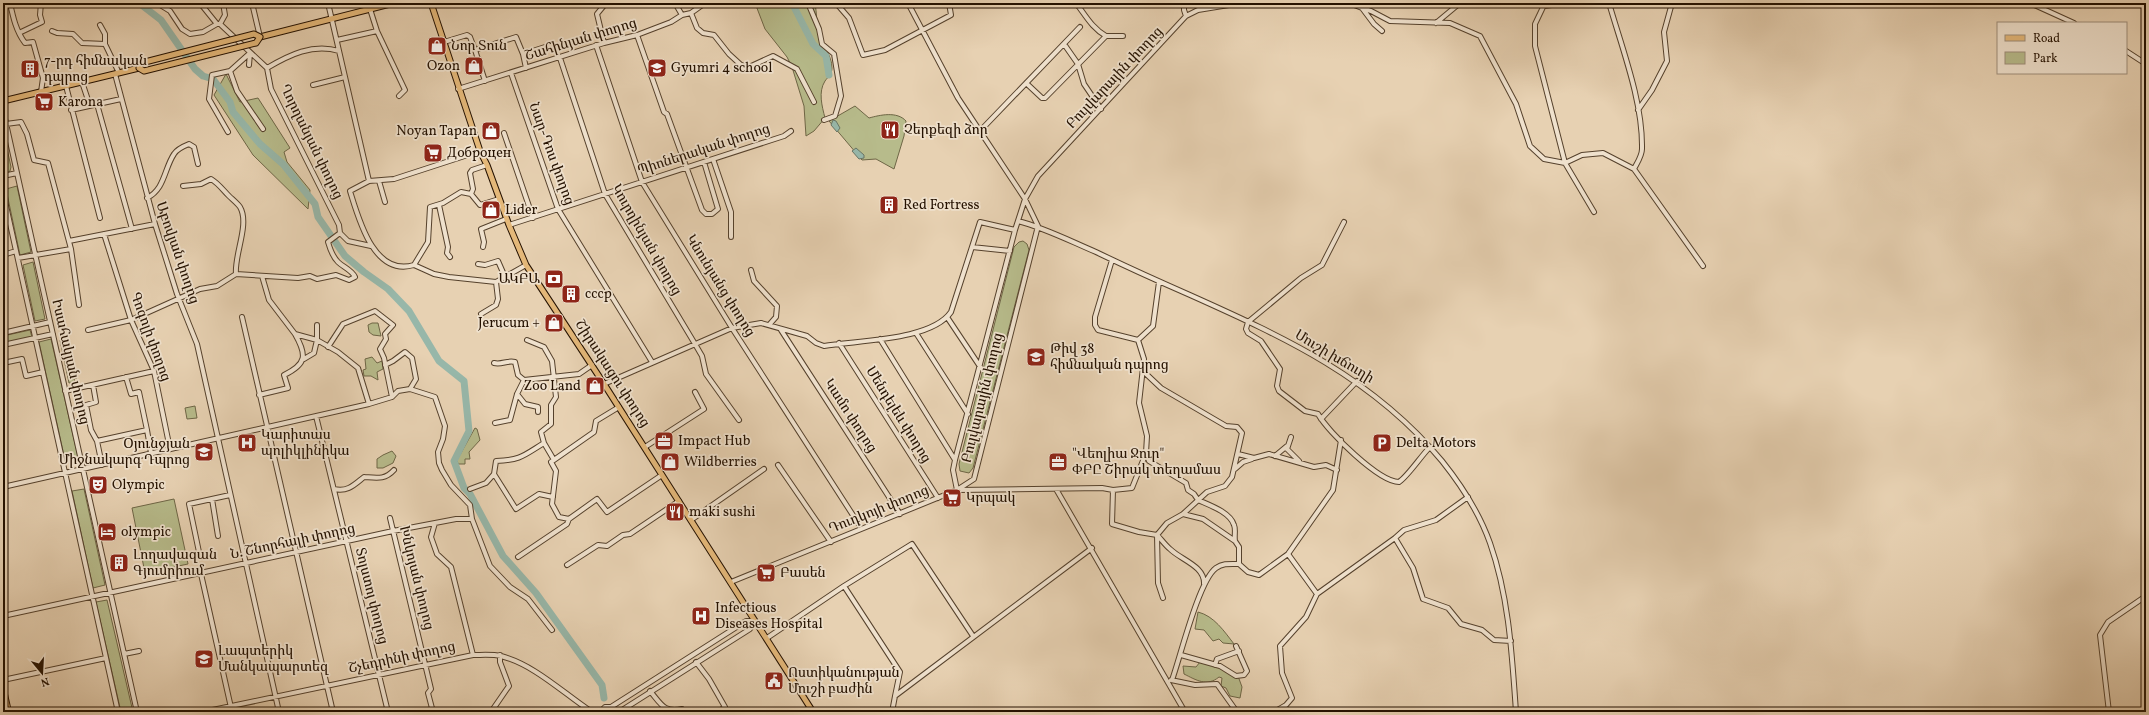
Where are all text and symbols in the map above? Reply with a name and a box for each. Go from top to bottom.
street label: Շահինյան փողոց [523,14,639,66]
legend [1997,22,2127,74]
street label: Բուլվարային փողոց [1063,23,1167,133]
text: Road [2033,31,2060,47]
shop icon: Նոր Տուն [426,35,448,57]
place label: Նոր Տուն [451,37,507,56]
text: Park [2033,51,2058,67]
place label: 7-րդ հիմնական դպրոց [44,52,147,87]
shop icon: Ozon [463,55,485,77]
place label: Ozon [427,57,460,76]
school or university icon: Gyumri 4 school [646,57,668,79]
building icon: 7-րդ հիմնական դպրոց [19,58,41,80]
place label: Gyumri 4 school [671,59,772,78]
street label: Ղորղանյան փողոց [275,81,347,203]
supermarket icon: Karona [33,91,55,113]
place label: Karona [58,93,103,112]
street label: Նար-Դոս փողոց [524,100,578,208]
restaurant icon: Չերքեզի ձոր [879,119,901,141]
shop icon: Noyan Tapan [480,120,502,142]
street label: Պիոներական փողոց [635,120,773,180]
place label: Չերքեզի ձոր [904,121,988,140]
place label: Noyan Tapan [396,122,477,141]
supermarket icon: Доброцен [422,142,444,164]
place label: Доброцен [447,144,512,163]
street label: Կուրղինյան փողոց [606,181,686,299]
building icon: Red Fortress [878,194,900,216]
place label: Red Fortress [903,196,980,215]
street label: Աբովյան փողոց [151,199,203,307]
shop icon: Lider [480,199,502,221]
place label: Lider [505,201,538,220]
street label: Կնունյանց փողոց [681,231,759,341]
bank icon: ԱԿԲԱ [543,268,565,290]
place label: ԱԿԲԱ [499,270,540,289]
building icon: ссср [560,283,582,305]
place label: ссср [585,285,612,304]
street label: Գոգոլի փողոց [125,290,175,384]
street label: Իսահակյան փողոց [46,297,94,427]
shop icon: Jerucum + [543,312,565,334]
place label: Jerucum + [478,314,540,333]
street label: Շիրակացու փողոց [570,317,654,431]
street label: Մուշի խճուղի [1291,326,1377,388]
street label: Բուլվարային փողոց [958,331,1008,465]
place label: Թիվ 38 հիմնական դպրոց [1050,340,1169,375]
school or university icon: Թիվ 38 հիմնական դպրոց [1025,346,1047,368]
street label: Մենդելեև փողոց [861,363,935,467]
shop icon: Zoo Land [584,375,606,397]
street label: Կամո փողոց [819,375,881,457]
place label: Zoo Land [523,377,581,396]
place label: Կարիտաս պոլիկլինիկա [261,426,349,461]
office icon: Impact Hub [653,430,675,452]
hospital icon: Կարիտաս պոլիկլինիկա [236,432,258,454]
place label: Impact Hub [678,432,751,451]
parking icon: Delta Motors [1371,432,1393,454]
place label: Delta Motors [1396,434,1476,453]
place label: Օյունջյան Միջնակարգ Դպրոց [59,435,190,470]
school or university icon: Օյունջյան Միջնակարգ Դպրոց [193,441,215,463]
place label: "Վեոլիա Ջուր" ՓԲԸ Շիրակ տեղամաս [1072,445,1221,480]
shop icon: Wildberries [659,451,681,473]
office icon: "Վեոլիա Ջուր" ՓԲԸ Շիրակ տեղամաս [1047,451,1069,473]
place label: Wildberries [684,453,757,472]
theatre icon: Olympic [87,474,109,496]
place label: Olympic [112,476,165,495]
street label: Դուդկոյի փողոց [826,481,932,539]
supermarket icon: Կրպակ [941,487,963,509]
place label: Կրպակ [966,489,1015,508]
restaurant icon: maki sushi [664,501,686,523]
place label: maki sushi [689,503,755,522]
street label: Ն. Շնորհալի փողոց [229,520,357,564]
hotel icon: olympic [96,521,118,543]
place label: olympic [121,523,171,542]
street label: Խնկոյան փողոց [394,524,438,632]
place label: Լողավազան Գյումրիում [133,546,217,581]
street label: Տոլստոյ փողոց [350,546,392,646]
building icon: Լողավազան Գյումրիում [108,552,130,574]
supermarket icon: Բասեն [755,562,777,584]
place label: Բասեն [780,564,826,583]
place label: Infectious Diseases Hospital [715,599,823,634]
hospital icon: Infectious Diseases Hospital [690,605,712,627]
street label: Շչեդրինի փողոց [347,637,457,679]
place label: Լապտերիկ Մանկապարտեզ [218,642,329,677]
school or university icon: Լապտերիկ Մանկապարտեզ [193,648,215,670]
north arrow [22,653,62,693]
place label: Ոստիկանության Մուշի բաժին [788,664,900,699]
public building icon: Ոստիկանության Մուշի բաժին [763,670,785,692]
text: N [39,673,51,689]

